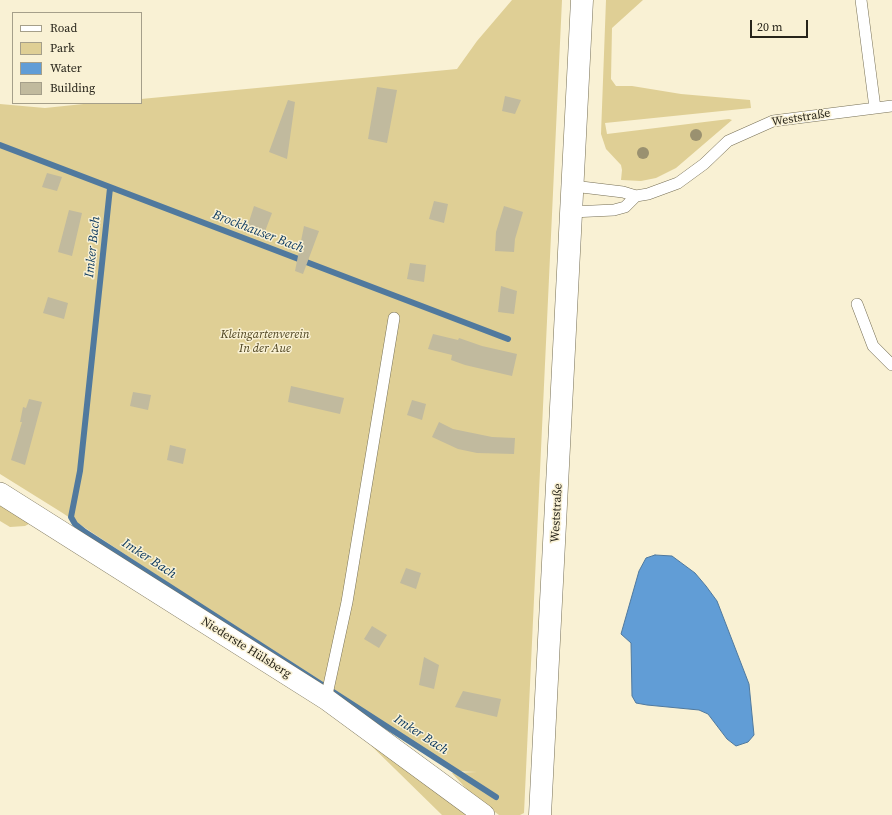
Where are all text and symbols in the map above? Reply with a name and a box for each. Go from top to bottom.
legend [12,12,142,104]
scale bar [752,12,810,38]
text: 20 m [757,19,783,35]
text: Road [50,20,77,36]
text: Park [50,40,75,56]
text: Water [50,60,82,76]
text: Building [50,80,95,96]
street label: Weststraße [771,106,831,130]
water label: Brockhauser Bach [210,207,306,257]
water label: Imker Bach [82,216,104,278]
park label: Kleingartenverein In der Aue [220,328,310,356]
street label: Weststraße [548,483,566,543]
water label: Imker Bach [119,536,179,582]
street label: Niederste Hülsberg [198,614,294,682]
water label: Imker Bach [391,712,451,758]

